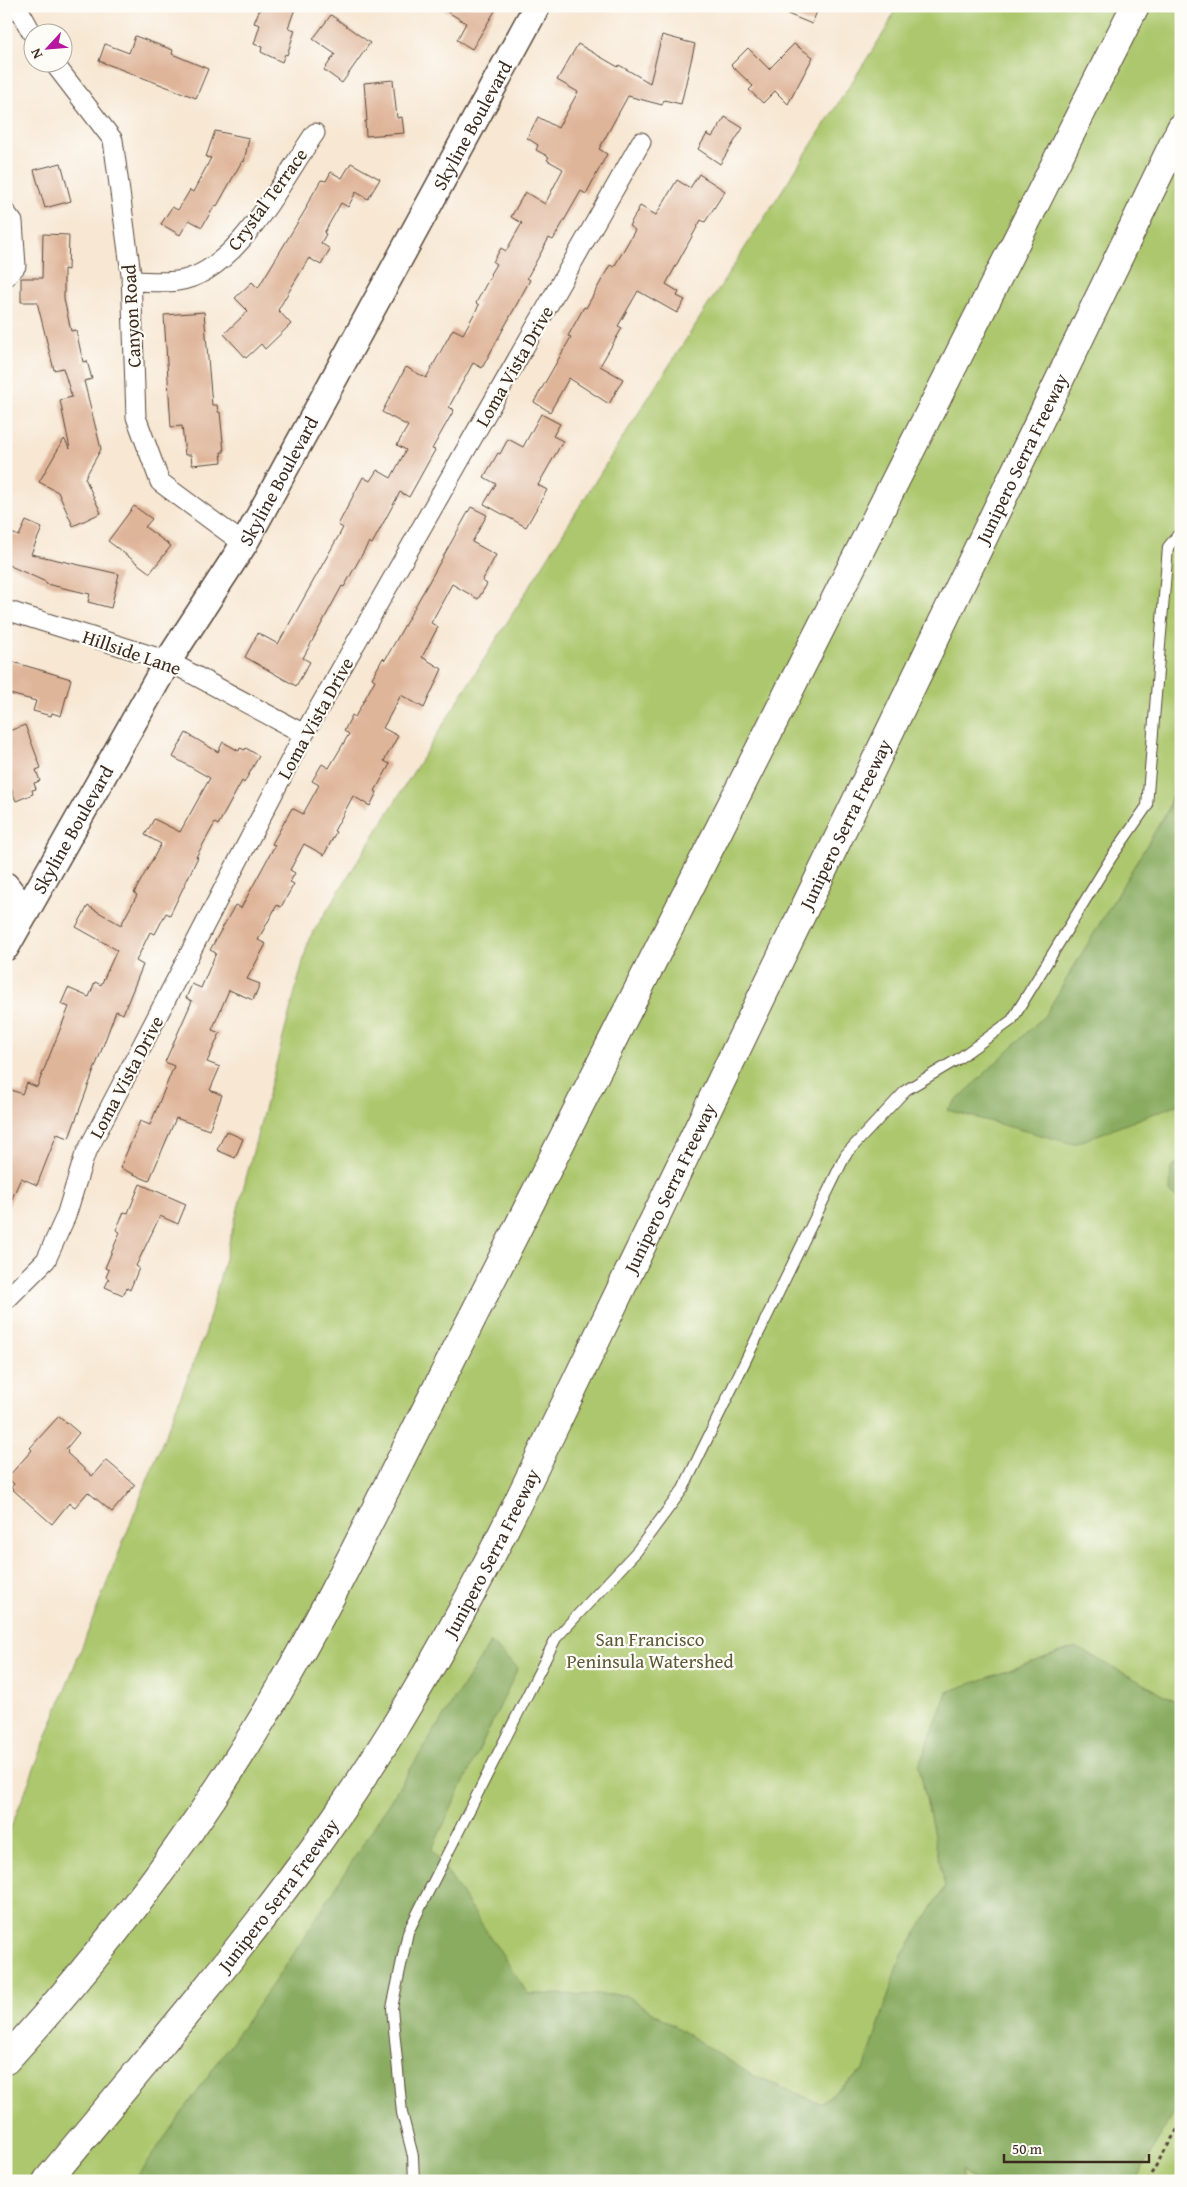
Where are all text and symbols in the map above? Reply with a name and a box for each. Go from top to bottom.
north arrow [22,22,72,72]
text: N [25,45,47,62]
street label: Skyline Boulevard [425,55,519,195]
street label: Crystal Terrace [220,142,314,256]
street label: Canyon Road [114,263,148,368]
street label: Loma Vista Drive [468,300,560,432]
street label: Junipero Serra Freeway [968,368,1075,550]
street label: Skyline Boulevard [232,410,325,551]
street label: Hillside Lane [79,622,185,682]
street label: Loma Vista Drive [270,652,360,784]
street label: Junipero Serra Freeway [791,734,898,916]
street label: Skyline Boulevard [25,759,121,899]
street label: Loma Vista Drive [82,1011,170,1143]
street label: Junipero Serra Freeway [616,1097,723,1279]
street label: Junipero Serra Freeway [435,1463,546,1644]
park label: San Francisco Peninsula Watershed [566,1625,734,1675]
street label: Junipero Serra Freeway [210,1812,346,1979]
scale bar [1004,2132,1150,2164]
text: 50 m [1012,2138,1043,2159]

